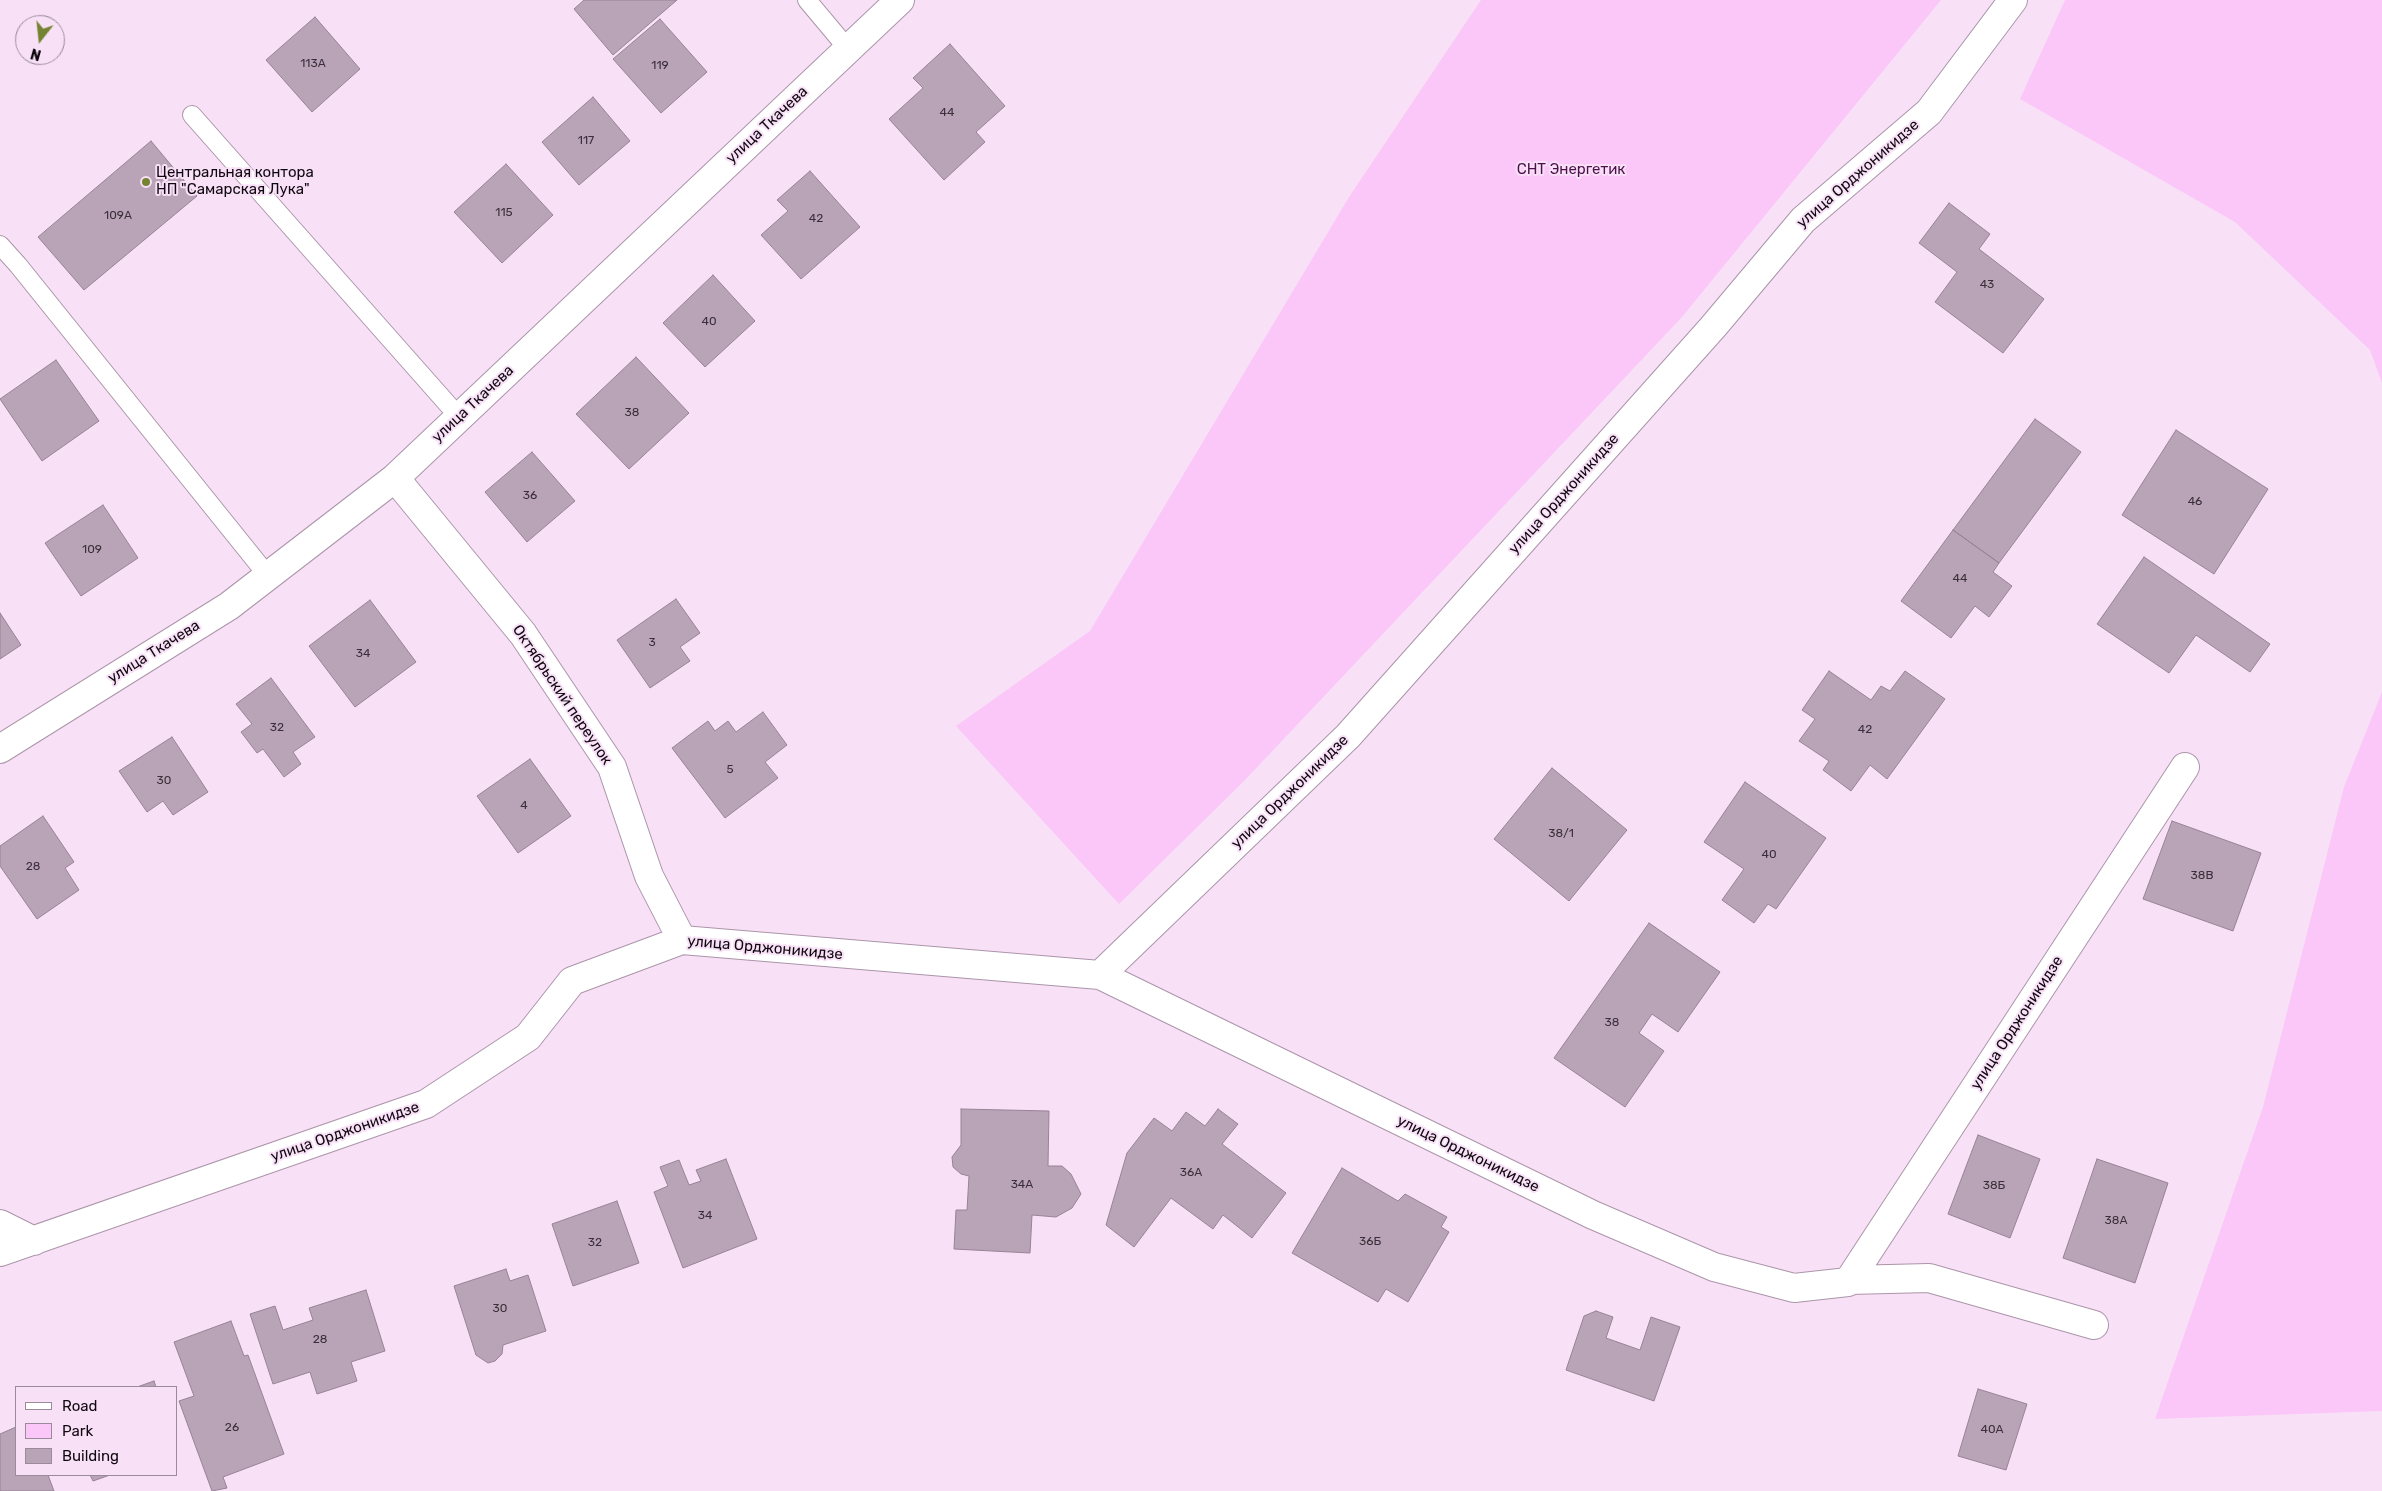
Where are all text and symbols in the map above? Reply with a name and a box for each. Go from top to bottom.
north arrow [15,15,65,65]
text: N [29,44,43,64]
house number: 113А [300,57,326,71]
house number: 119 [651,59,669,73]
street label: улица Ткачева [722,83,812,167]
house number: 44 [940,106,954,120]
street label: улица Орджоникидзе [1793,116,1923,232]
house number: 117 [578,134,594,148]
park label: СНТ Энергетик [1517,161,1625,179]
place label: Центральная контора НП "Самарская Лука" [156,164,314,199]
marker: Центральная контора НП "Самарская Лука" [140,176,152,188]
house number: 115 [495,206,513,220]
house number: 109А [104,209,132,223]
house number: 42 [809,212,823,226]
house number: 43 [1980,278,1994,292]
house number: 40 [701,315,717,329]
street label: улица Ткачева [428,362,518,446]
house number: 38 [625,406,639,420]
street label: улица Орджоникидзе [1505,430,1623,558]
house number: 36 [523,489,537,503]
house number: 46 [2188,495,2202,509]
house number: 109 [82,543,102,557]
house number: 44 [1953,572,1967,586]
street label: улица Ткачева [105,617,203,687]
street label: Октябрьский переулок [508,622,616,768]
house number: 3 [648,636,656,650]
house number: 34 [356,647,370,661]
house number: 32 [270,721,284,735]
house number: 42 [1858,723,1872,737]
street label: улица Орджоникидзе [1228,731,1352,853]
house number: 5 [726,763,734,777]
house number: 30 [157,774,171,788]
house number: 4 [520,799,528,813]
house number: 38/1 [1548,827,1574,841]
house number: 40 [1761,848,1777,862]
house number: 28 [26,860,40,874]
house number: 38В [2191,869,2213,883]
street label: улица Орджоникидзе [686,932,844,964]
street label: улица Орджоникидзе [1967,953,2067,1093]
house number: 38 [1605,1016,1619,1030]
street label: улица Орджоникидзе [268,1098,422,1166]
street label: улица Орджоникидзе [1394,1112,1542,1196]
house number: 36А [1180,1166,1202,1180]
house number: 34А [1011,1178,1033,1192]
house number: 38Б [1983,1179,2005,1193]
house number: 34 [698,1209,712,1223]
house number: 38А [2105,1214,2127,1228]
house number: 36Б [1359,1235,1381,1249]
house number: 32 [588,1236,602,1250]
house number: 30 [493,1302,507,1316]
house number: 28 [313,1333,327,1347]
legend [15,1386,178,1476]
text: Road [62,1397,98,1415]
house number: 26 [225,1421,239,1435]
text: Park [62,1422,93,1440]
house number: 40А [1980,1423,2004,1437]
text: Building [62,1447,119,1465]

